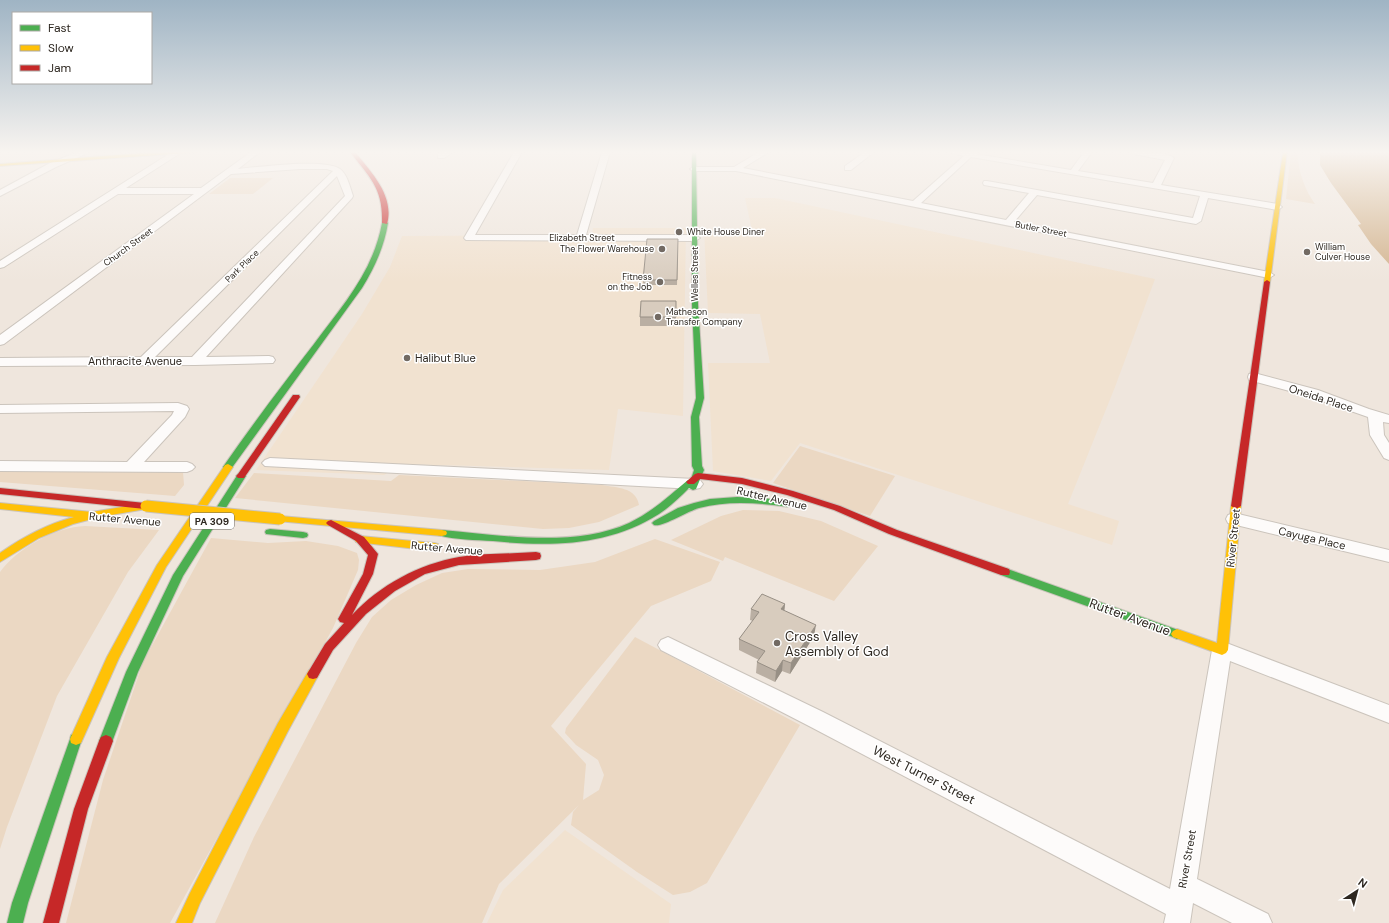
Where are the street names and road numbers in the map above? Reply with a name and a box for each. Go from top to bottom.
street label: Butler Street [1014,218,1068,240]
street label: Church Street [101,225,155,269]
street label: Elizabeth Street [549,232,615,244]
street label: Welles Street [689,246,701,301]
street label: Park Place [223,247,261,285]
street label: Anthracite Avenue [88,354,182,368]
street label: Oneida Place [1287,381,1355,415]
street label: Rutter Avenue [735,483,809,513]
street label: River Street [1223,508,1243,568]
street label: Rutter Avenue [89,509,161,529]
road number: PA 309 [190,513,234,529]
street label: Cayuga Place [1277,523,1347,553]
street label: Rutter Avenue [411,538,483,558]
street label: Rutter Avenue [1087,594,1173,640]
street label: West Turner Street [870,742,978,808]
street label: River Street [1175,829,1199,889]

